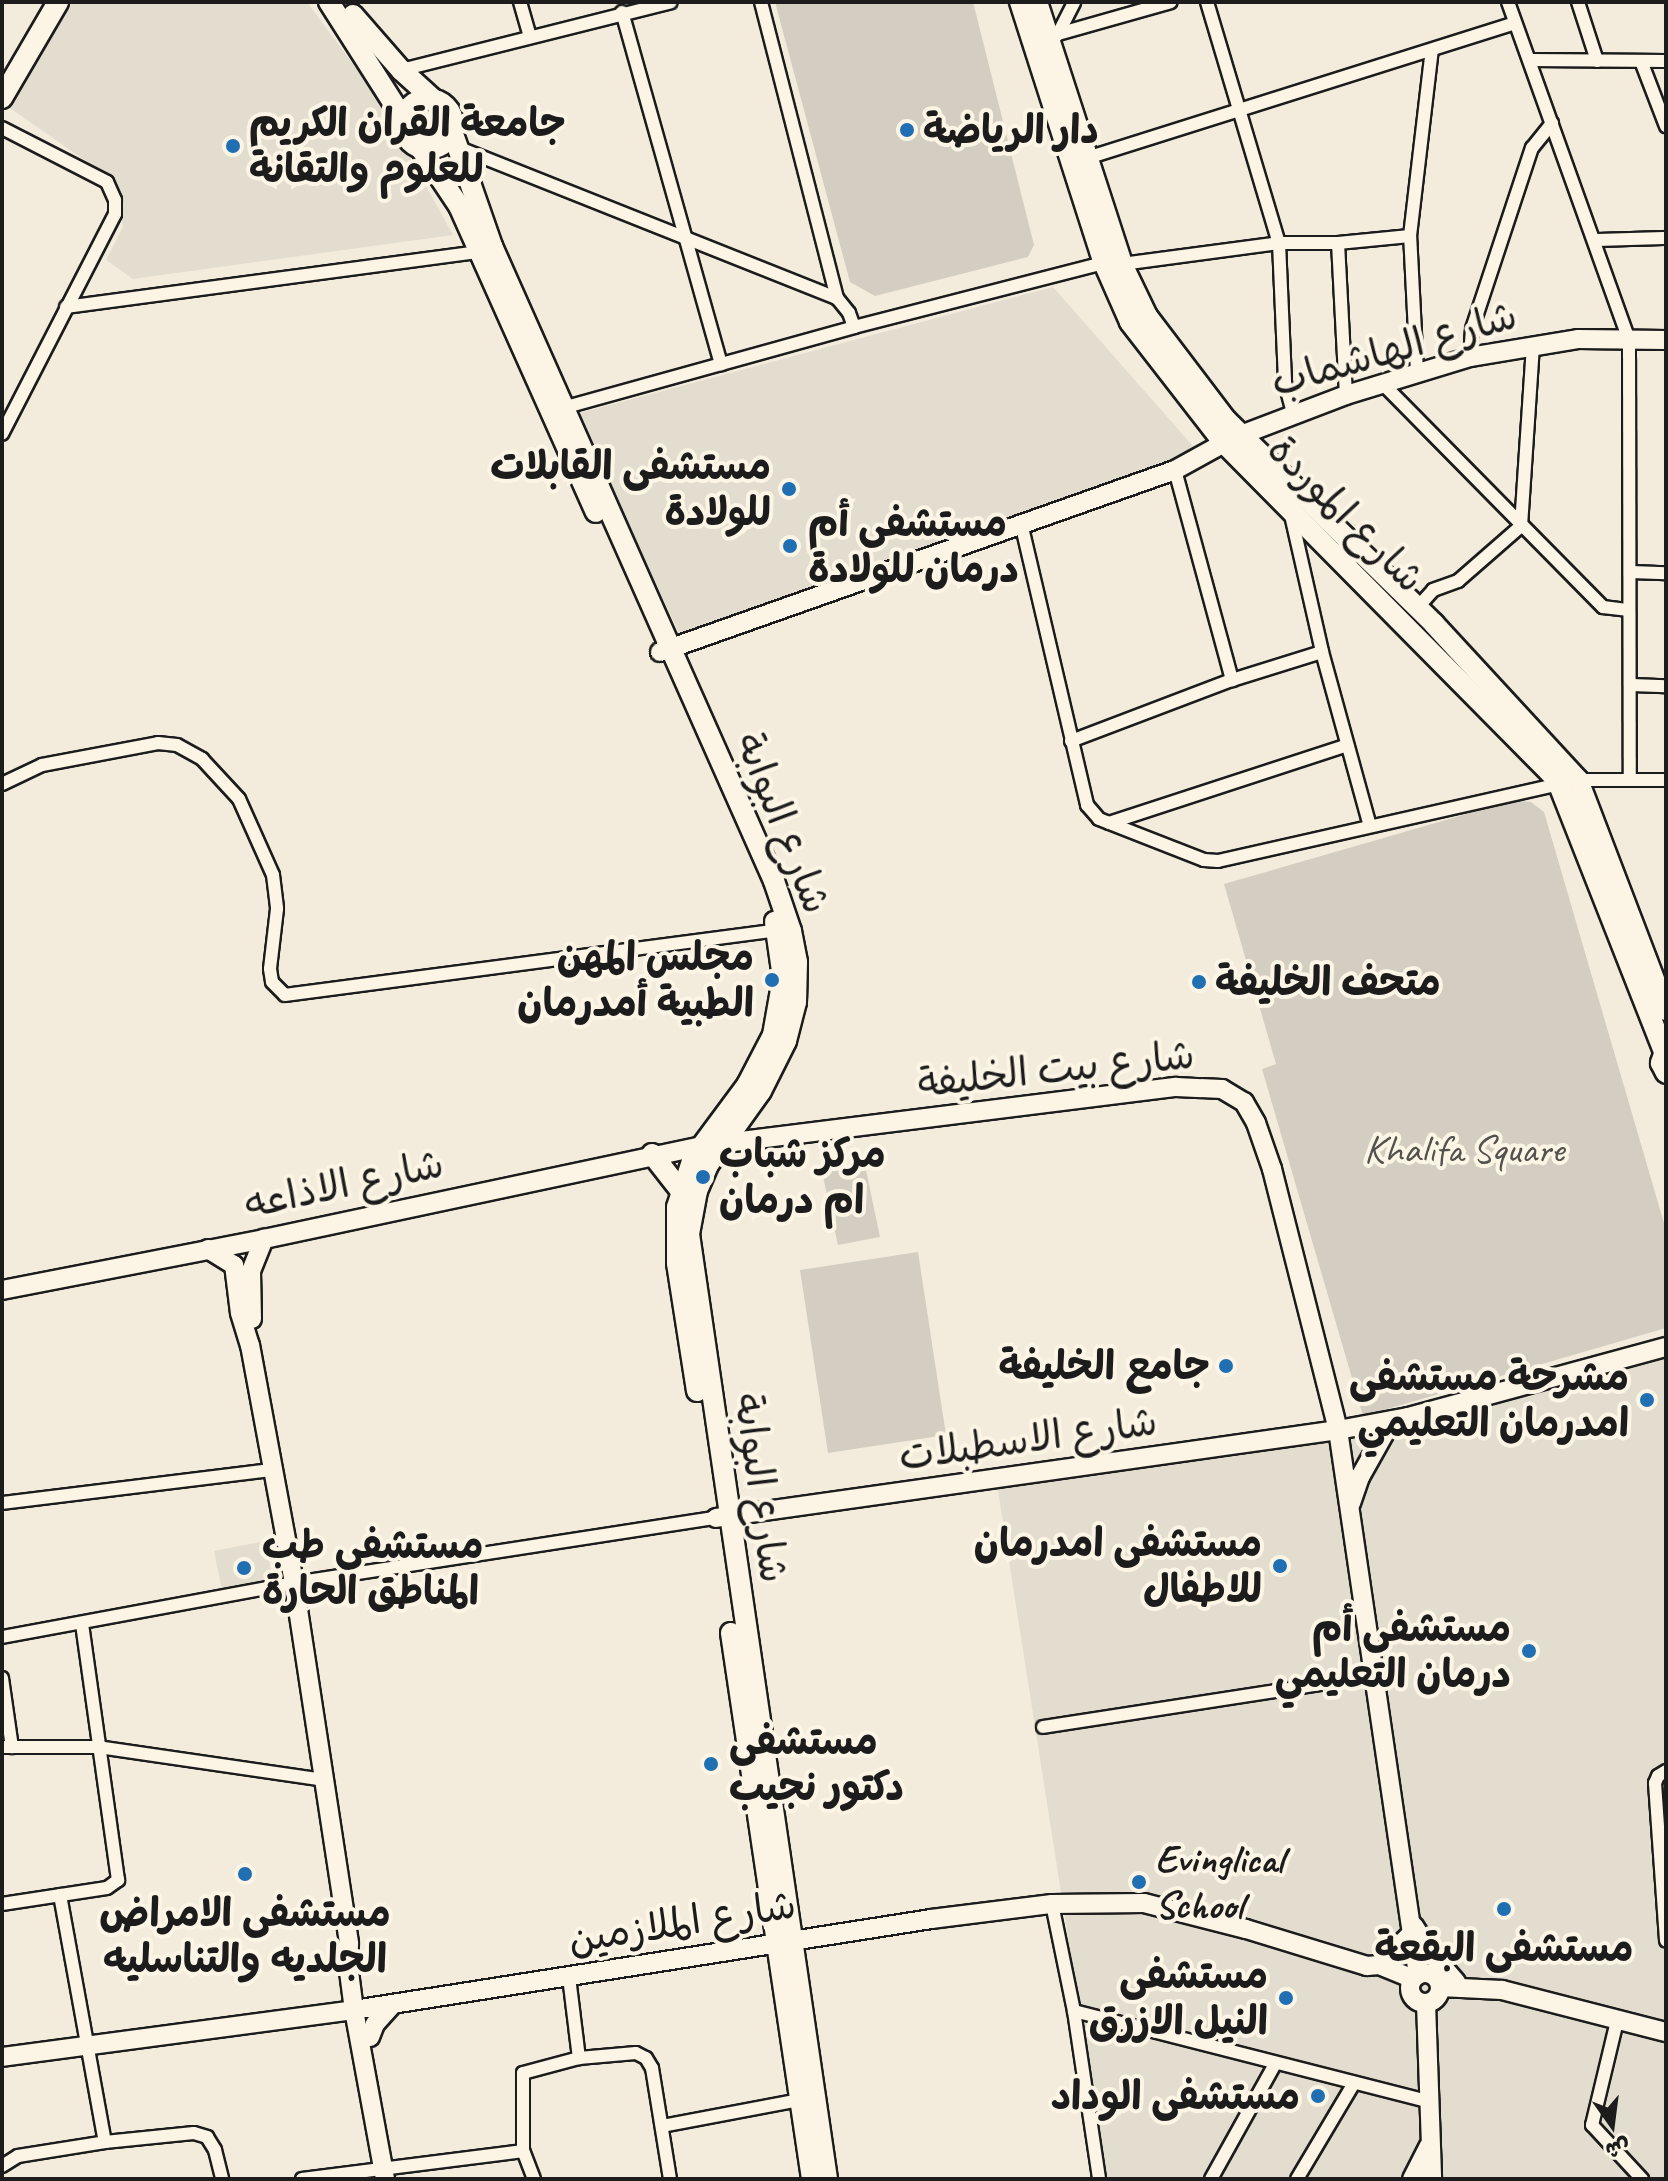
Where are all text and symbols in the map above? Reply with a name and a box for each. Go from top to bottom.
place label: جامعة القران الكريم للعلوم والتقانة [249,99,566,193]
place label: دار الرياضة [923,106,1099,154]
marker: دار الرياضة [898,121,916,139]
marker: جامعة القران الكريم للعلوم والتقانة [224,137,242,155]
street label: شارع الهاشماب [1266,291,1522,407]
street label: شارع الموردة [1258,426,1434,602]
place label: مستشفى القابلات للولادة [490,442,771,536]
marker: مستشفى القابلات للولادة [778,478,800,500]
place label: مستشفى أم درمان للولادة [808,499,1019,593]
marker: مستشفى أم درمان للولادة [779,535,801,557]
street label: شارع البوابة [725,726,841,920]
place label: مجلس المهن الطبية أمدرمان [517,933,754,1027]
place label: متحف الخليفة [1215,958,1441,1006]
marker: مجلس المهن الطبية أمدرمان [761,969,783,991]
marker: متحف الخليفة [1190,973,1208,991]
street label: شارع بيت الخليفة [915,1031,1197,1107]
park label: Khalifa Square [1364,1125,1564,1173]
place label: مركز شباب ام درمان [719,1130,886,1224]
street label: شارع الاذاعه [240,1139,448,1229]
marker: مركز شباب ام درمان [694,1168,712,1186]
place label: جامع الخليفة [999,1342,1210,1390]
place label: مشرحة مستشفى امدرمان التعليمي [1349,1353,1629,1447]
marker: جامع الخليفة [1217,1357,1235,1375]
marker: مشرحة مستشفى امدرمان التعليمي [1636,1389,1658,1411]
street label: شارع البوابة [724,1390,798,1586]
street label: شارع الاسطبلات [896,1397,1160,1481]
place label: مستشفى امدرمان للاطفال [974,1519,1262,1613]
place label: مستشفى طب المناطق الحارة [262,1521,483,1615]
marker: مستشفى امدرمان للاطفال [1269,1555,1291,1577]
marker: مستشفى طب المناطق الحارة [233,1557,255,1579]
place label: مستشفى أم درمان التعليمي [1275,1604,1511,1698]
marker: مستشفى أم درمان التعليمي [1518,1640,1540,1662]
place label: مستشفى دكتور نجيب [729,1717,904,1811]
marker: مستشفى دكتور نجيب [700,1753,722,1775]
place label: Evinglical School [1155,1835,1284,1929]
marker: مستشفى الامراض الجلديه والتناسليه [234,1863,256,1885]
marker: Evinglical School [1130,1873,1148,1891]
street label: شارع الملازمين [565,1880,799,1964]
place label: مستشفى الامراض الجلديه والتناسليه [99,1889,391,1983]
marker: مستشفى البقعة [1493,1898,1515,1920]
place label: مستشفى البقعة [1374,1924,1634,1972]
place label: مستشفى النيل الازرق [1089,1951,1268,2045]
marker: مستشفى النيل الازرق [1275,1987,1297,2009]
place label: مستشفى الوداد [1051,2072,1300,2120]
marker: مستشفى الوداد [1307,2085,1329,2107]
north arrow [1572,2085,1652,2165]
text: ش [1603,2132,1633,2165]

